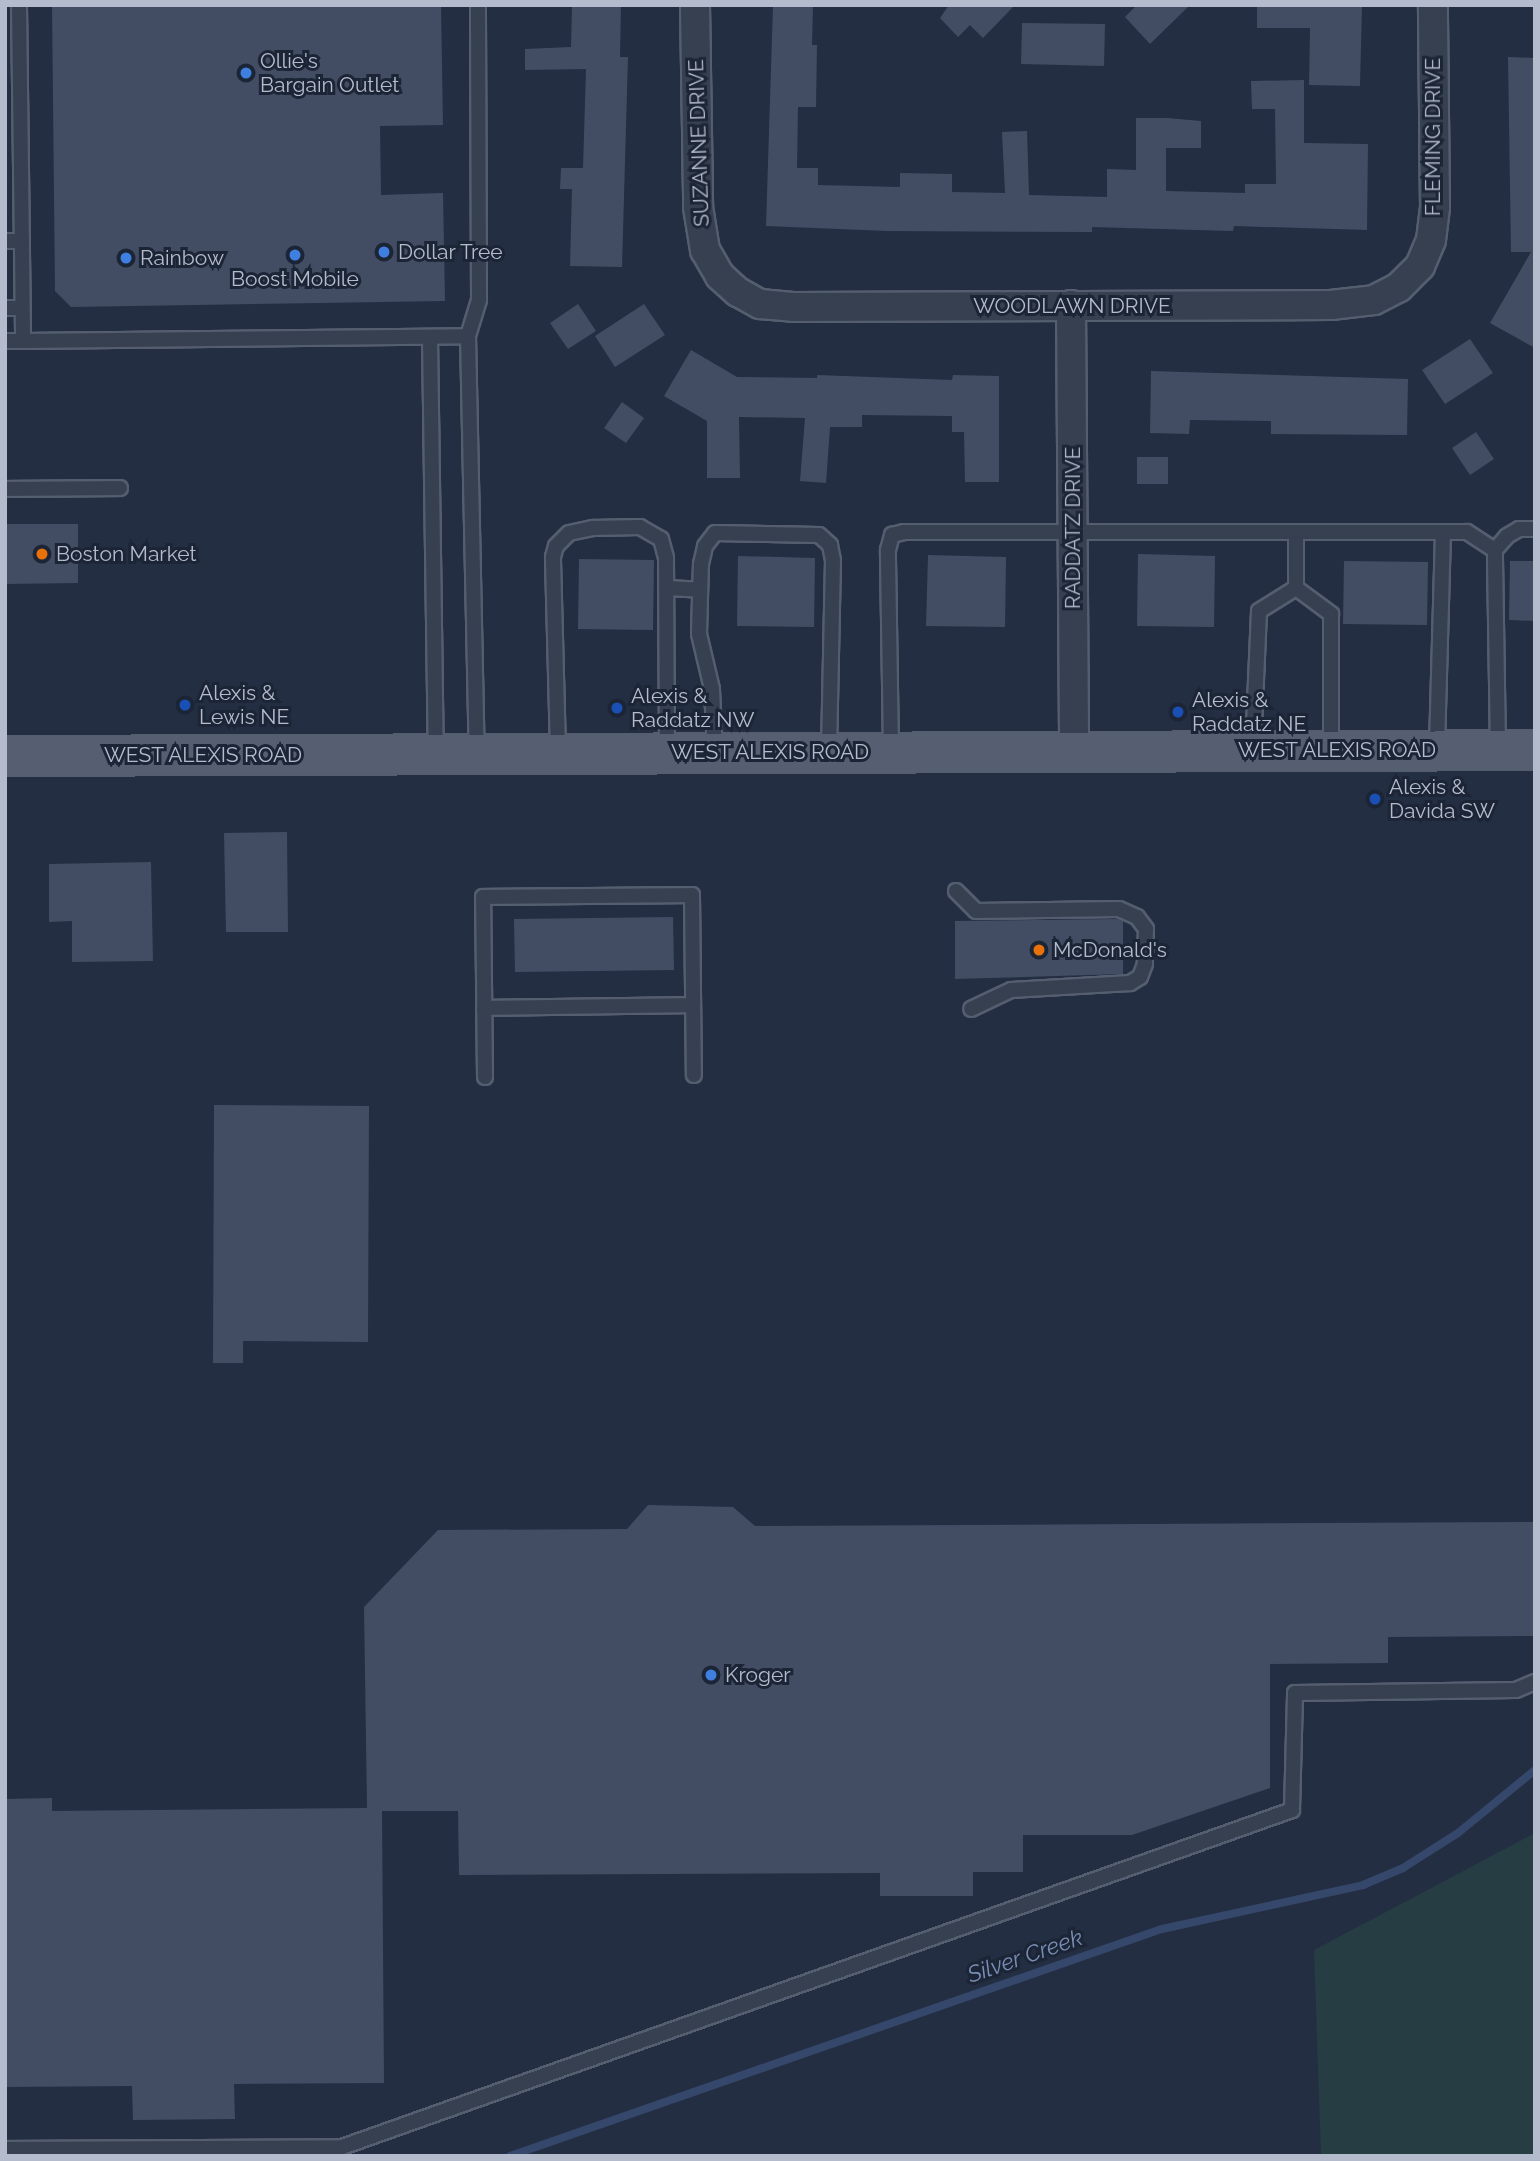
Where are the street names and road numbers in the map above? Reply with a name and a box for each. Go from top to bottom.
street label: FLEMING DRIVE [1420,58,1446,216]
street label: SUZANNE DRIVE [683,59,715,227]
street label: WOODLAWN DRIVE [973,293,1171,319]
street label: RADDATZ DRIVE [1060,447,1086,609]
street label: WEST ALEXIS ROAD [1237,737,1437,763]
street label: WEST ALEXIS ROAD [670,739,870,765]
street label: WEST ALEXIS ROAD [103,742,303,768]

